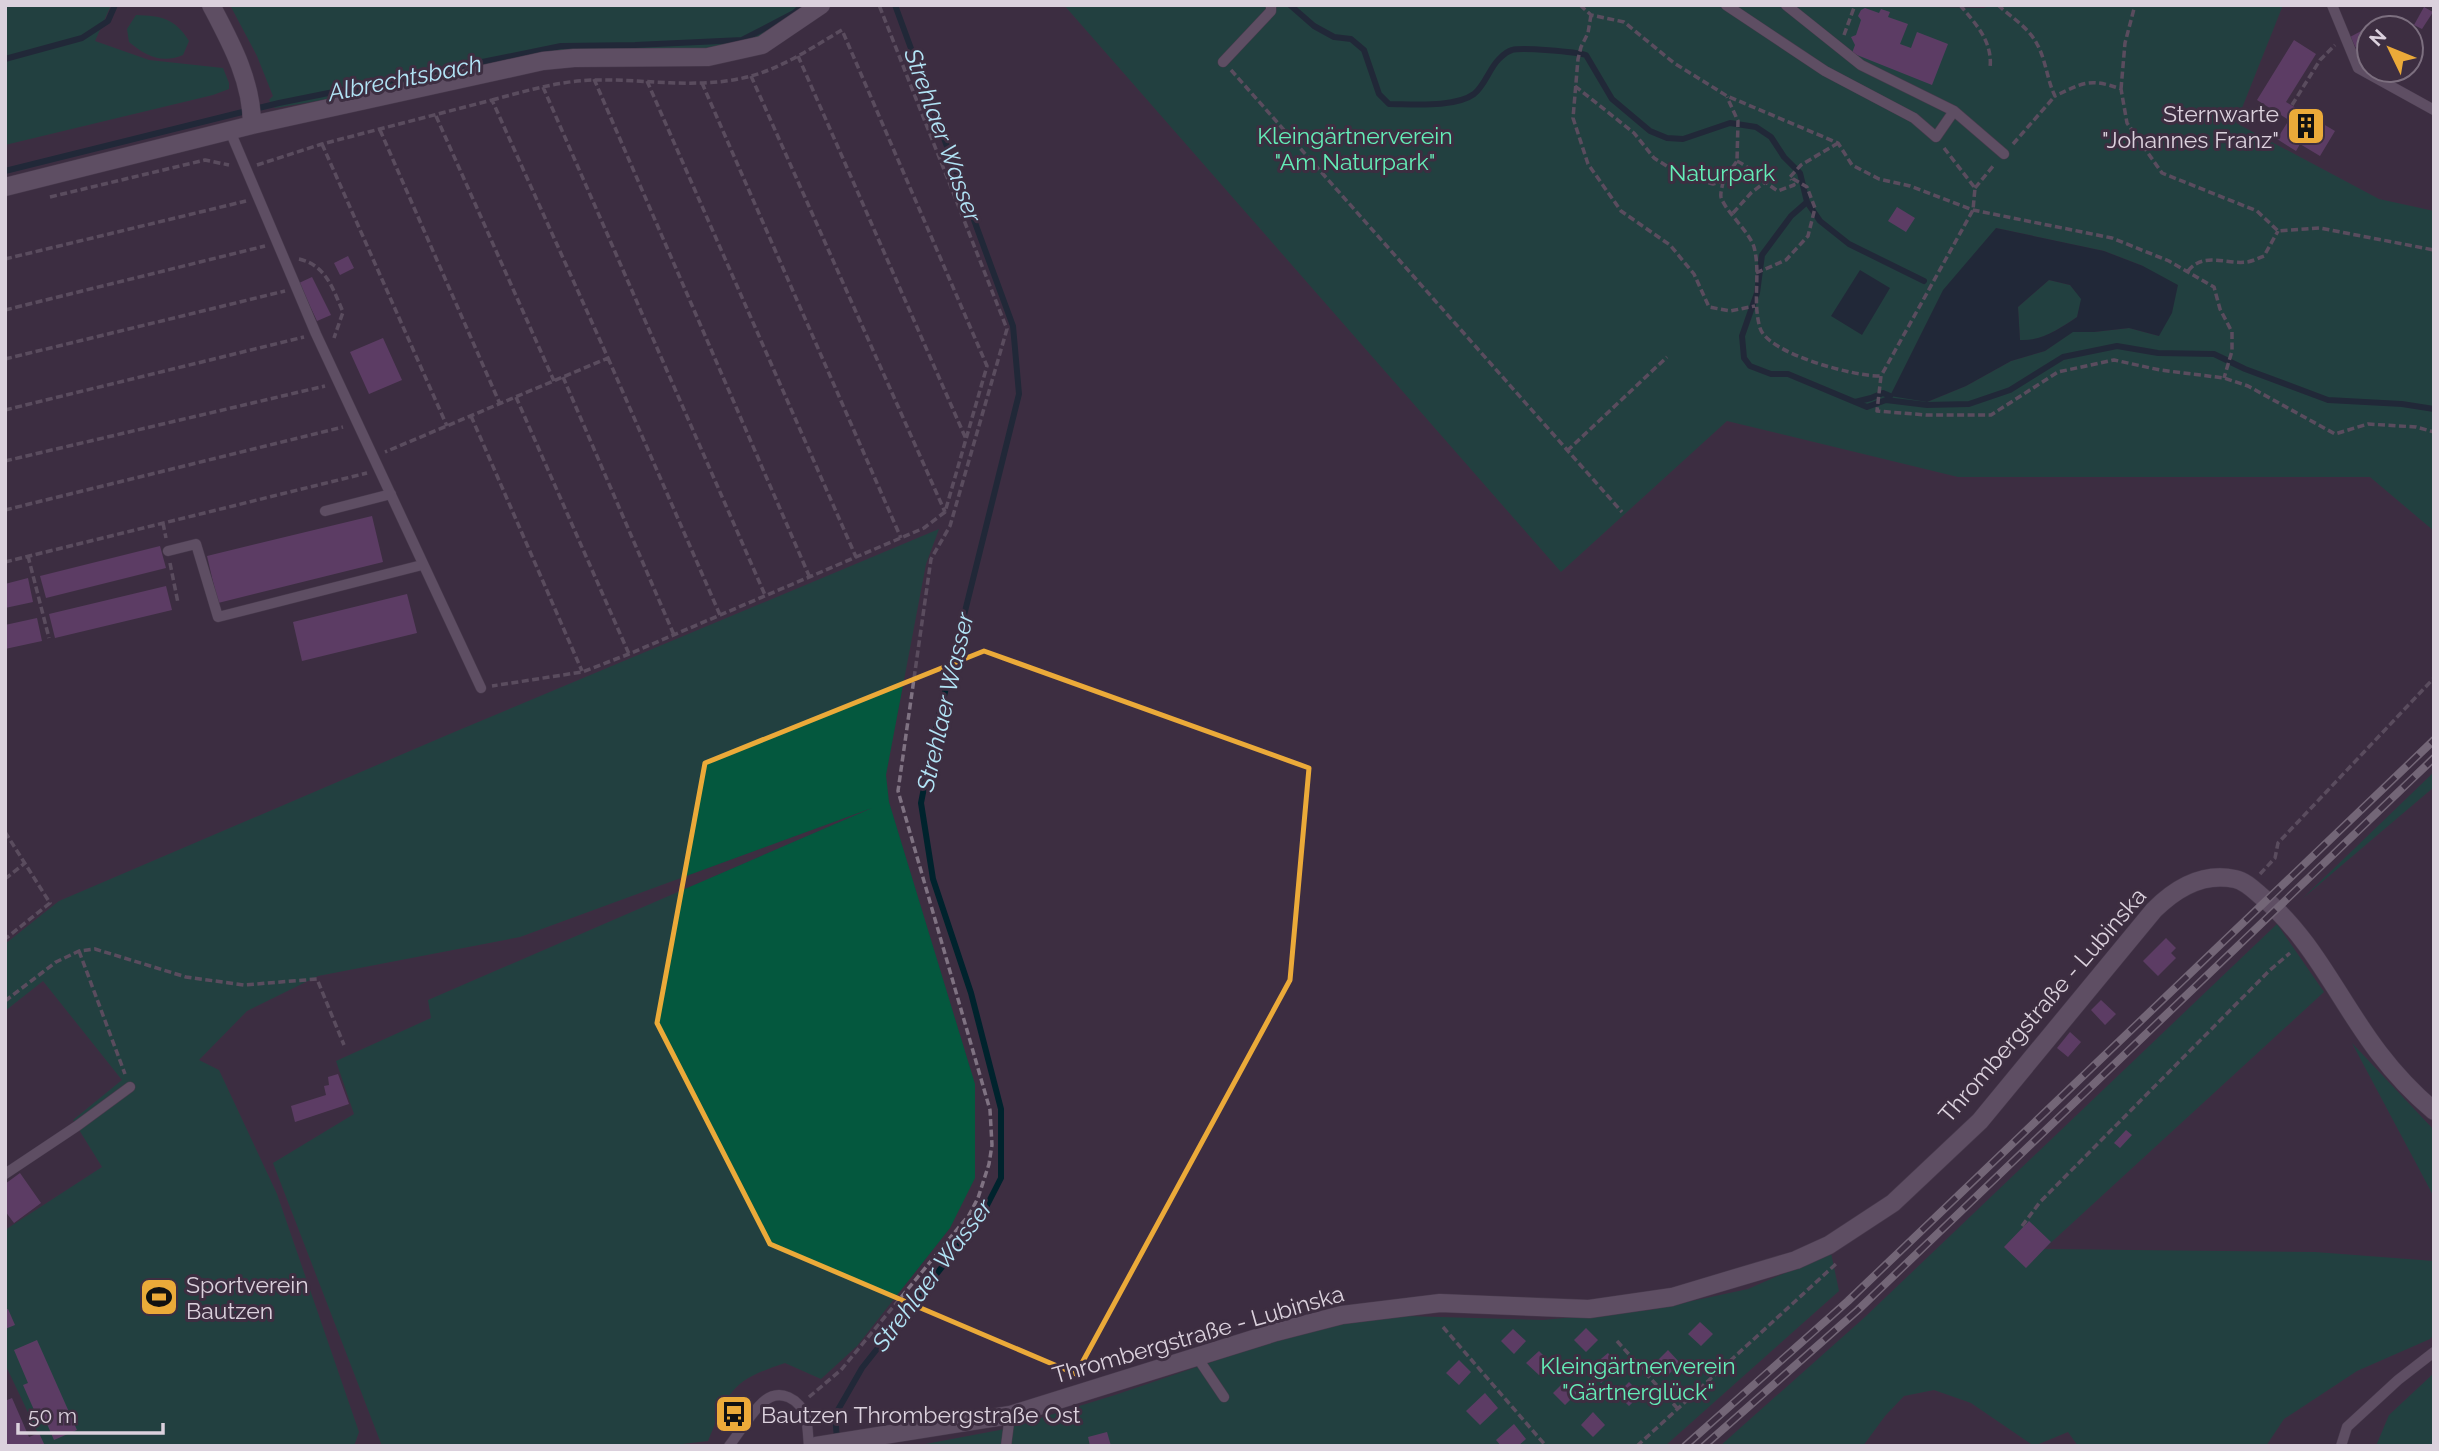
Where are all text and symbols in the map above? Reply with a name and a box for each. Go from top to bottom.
north arrow [2355,14,2425,84]
text: N [2365,25,2391,50]
water label: Strehlaer Wasser [898,43,988,226]
water label: Albrechtsbach [324,49,484,108]
place label: Sternwarte "Johannes Franz" [2102,100,2279,153]
building icon: Sternwarte "Johannes Franz" [2285,105,2327,147]
park label: Kleingärtnerverein "Am Naturpark" [1257,122,1453,175]
park label: Naturpark [1669,159,1775,186]
water label: Strehlaer Wasser [910,609,980,795]
street label: Thrombergstraße - Lubinska [1933,882,2151,1128]
water label: Strehlaer Wasser [865,1193,999,1357]
place label: Sportverein Bautzen [186,1271,309,1324]
sports icon: Sportverein Bautzen [138,1276,180,1318]
street label: Thrombergstraße - Lubinska [1049,1279,1347,1389]
park label: Kleingärtnerverein "Gärtnerglück" [1540,1352,1736,1405]
scale bar [18,1392,163,1436]
bus stop icon: Bautzen Thrombergstraße Ost [713,1393,755,1435]
place label: Bautzen Thrombergstraße Ost [761,1401,1081,1428]
text: 50 m [28,1403,77,1428]

